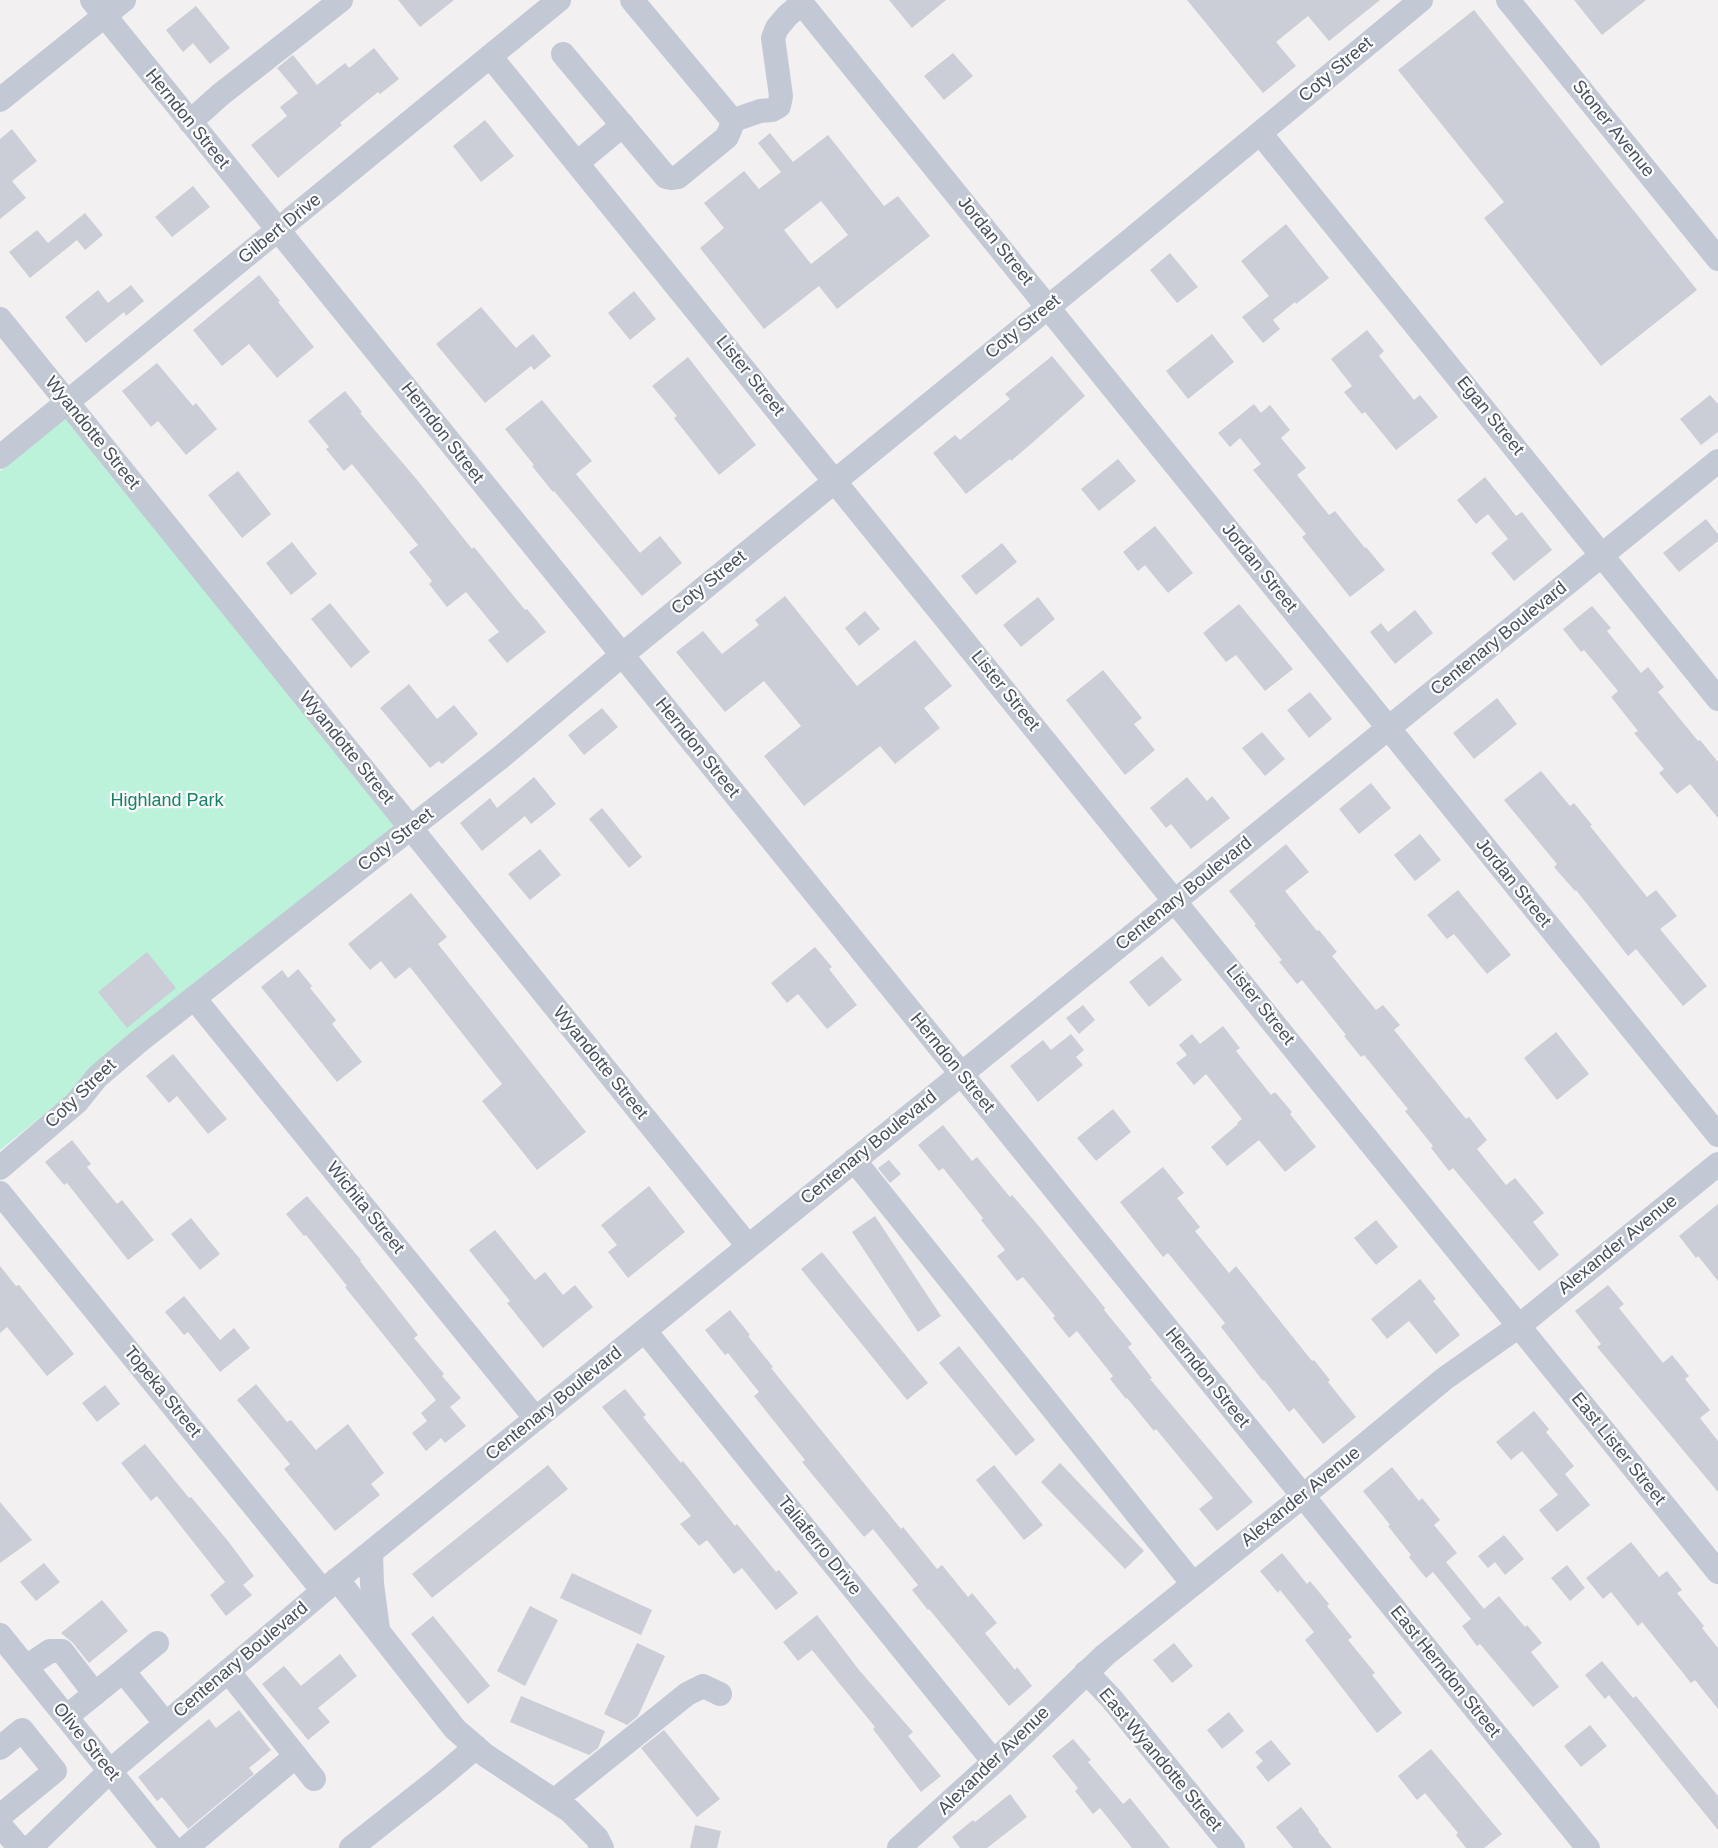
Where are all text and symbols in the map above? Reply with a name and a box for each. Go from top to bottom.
street label: Coty Street [1295,33,1377,107]
street label: Herndon Street [140,65,234,173]
street label: Stoner Avenue [1567,76,1659,182]
street label: Gilbert Drive [234,189,326,269]
street label: Jordan Street [953,192,1037,290]
street label: Coty Street [981,290,1065,364]
street label: Lister Street [711,331,789,421]
street label: Wyandotte Street [40,372,144,494]
street label: Egan Street [1452,372,1528,460]
street label: Herndon Street [396,378,488,488]
street label: Jordan Street [1217,519,1301,617]
street label: Coty Street [667,546,751,620]
street label: Centenary Boulevard [1426,577,1572,701]
street label: Lister Street [966,646,1044,736]
street label: Wyandotte Street [294,687,398,809]
street label: Herndon Street [650,694,744,802]
park label: Highland Park [110,790,224,812]
street label: Coty Street [354,804,438,876]
street label: Centenary Boulevard [1111,832,1257,956]
street label: Jordan Street [1471,834,1555,932]
street label: Lister Street [1221,960,1299,1050]
street label: Wyandotte Street [548,1002,652,1124]
street label: Herndon Street [905,1009,999,1117]
street label: Coty Street [41,1055,121,1133]
street label: Centenary Boulevard [796,1086,942,1210]
street label: Wichita Street [321,1158,409,1258]
street label: Alexander Avenue [1554,1190,1682,1300]
street label: Herndon Street [1160,1324,1254,1432]
street label: Topeka Street [119,1342,205,1442]
street label: Centenary Boulevard [481,1342,627,1466]
street label: East Lister Street [1566,1389,1670,1509]
street label: Alexander Avenue [1237,1442,1365,1552]
street label: Taliaferro Drive [773,1492,865,1600]
street label: Centenary Boulevard [169,1597,313,1723]
street label: East Herndon Street [1385,1602,1505,1742]
street label: East Wyandotte Street [1094,1684,1226,1836]
street label: Olive Street [48,1699,124,1785]
street label: Alexander Avenue [934,1702,1054,1820]

